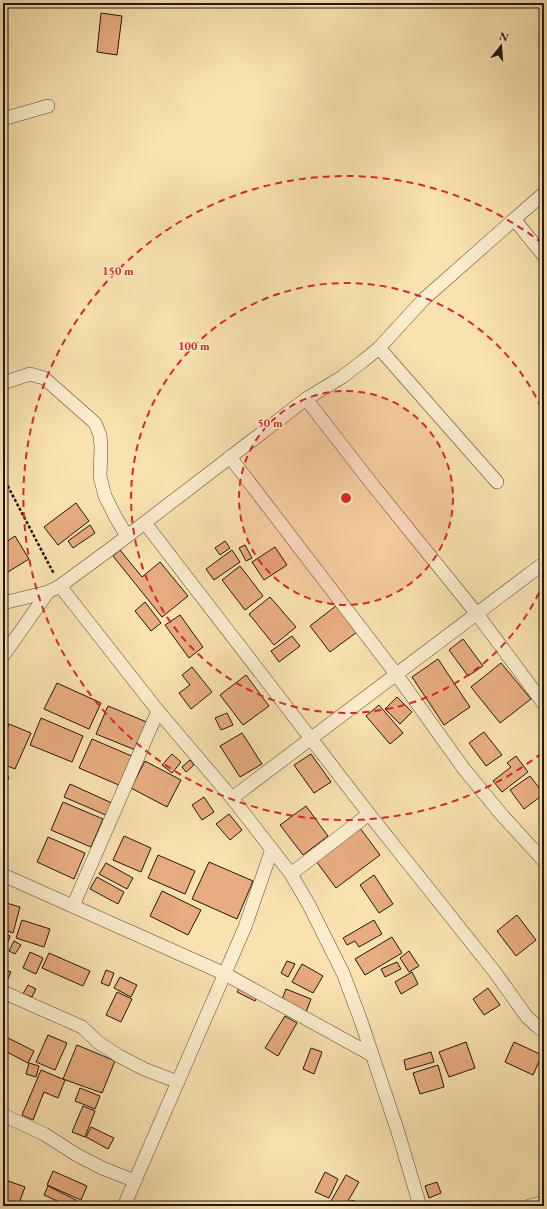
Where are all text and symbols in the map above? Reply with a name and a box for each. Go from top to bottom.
north arrow [481,26,521,66]
text: N [498,28,510,44]
text: 150 m [102,263,134,279]
text: 100 m [178,338,210,354]
text: 50 m [257,415,283,431]
centre of rings [339,491,353,505]

